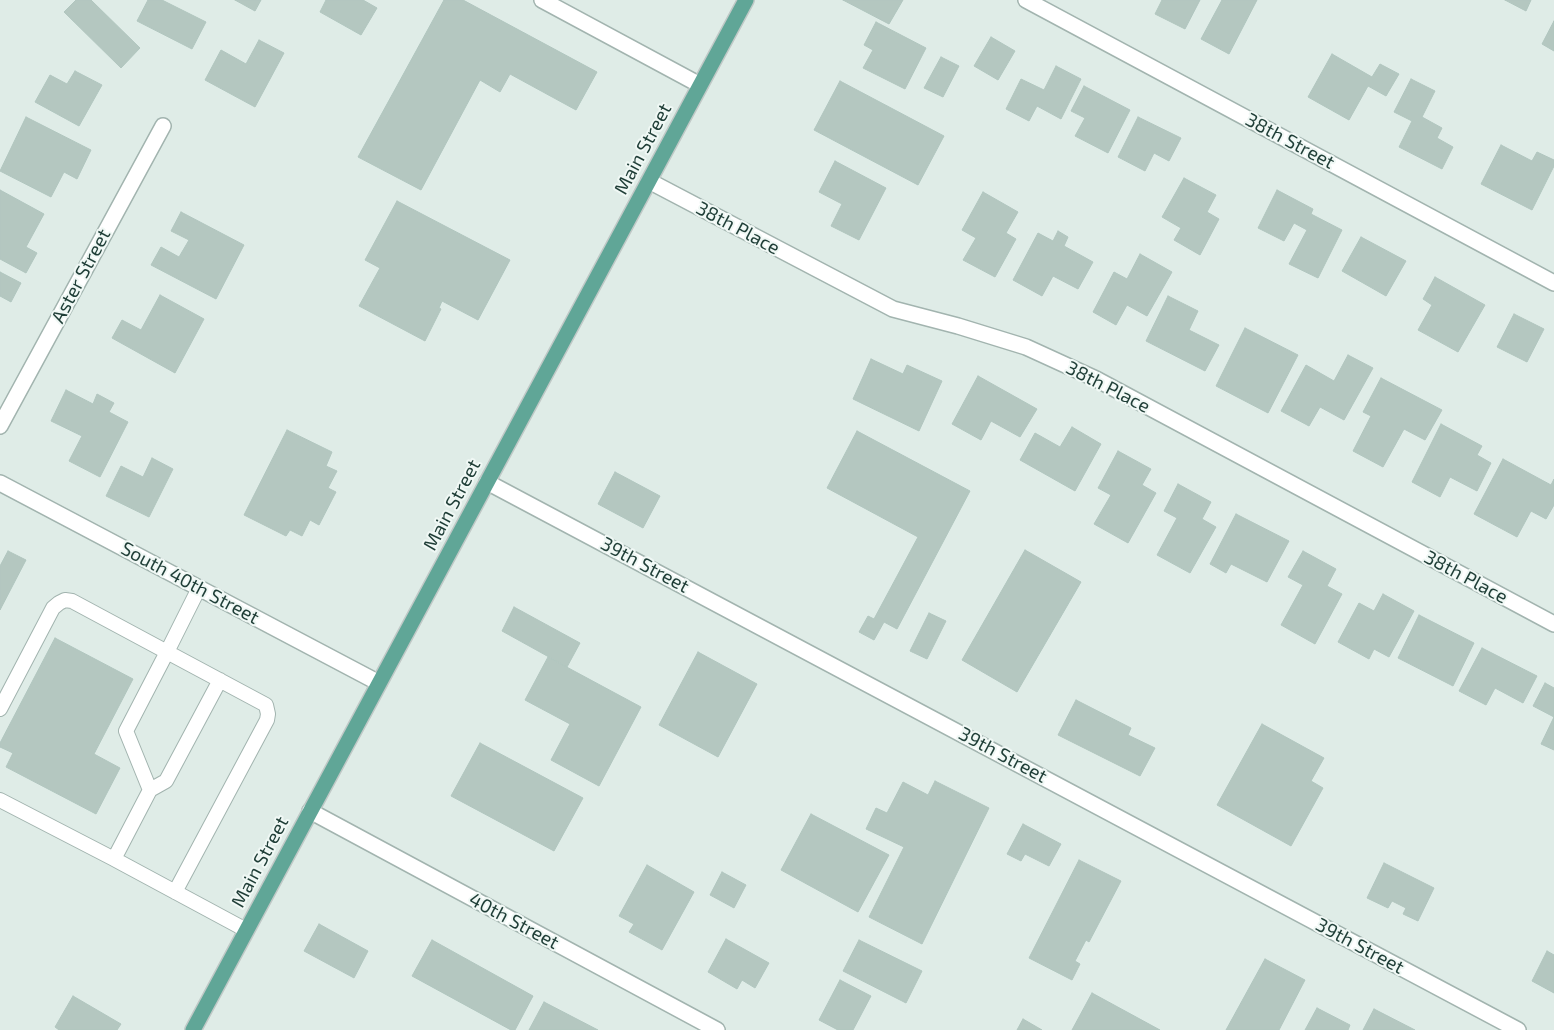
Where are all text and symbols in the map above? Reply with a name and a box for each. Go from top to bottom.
street label: Main Street [609,100,677,198]
street label: 38th Street [1242,108,1338,174]
street label: 38th Place [692,197,784,259]
street label: Aster Street [47,225,115,327]
street label: 38th Place [1062,356,1154,418]
street label: Main Street [418,456,486,554]
street label: 39th Street [597,532,693,598]
street label: South 40th Street [117,537,263,629]
street label: 38th Place [1420,546,1512,608]
street label: 39th Street [955,722,1051,788]
street label: Main Street [226,813,294,911]
street label: 40th Street [465,888,563,954]
street label: 39th Street [1312,913,1408,979]

